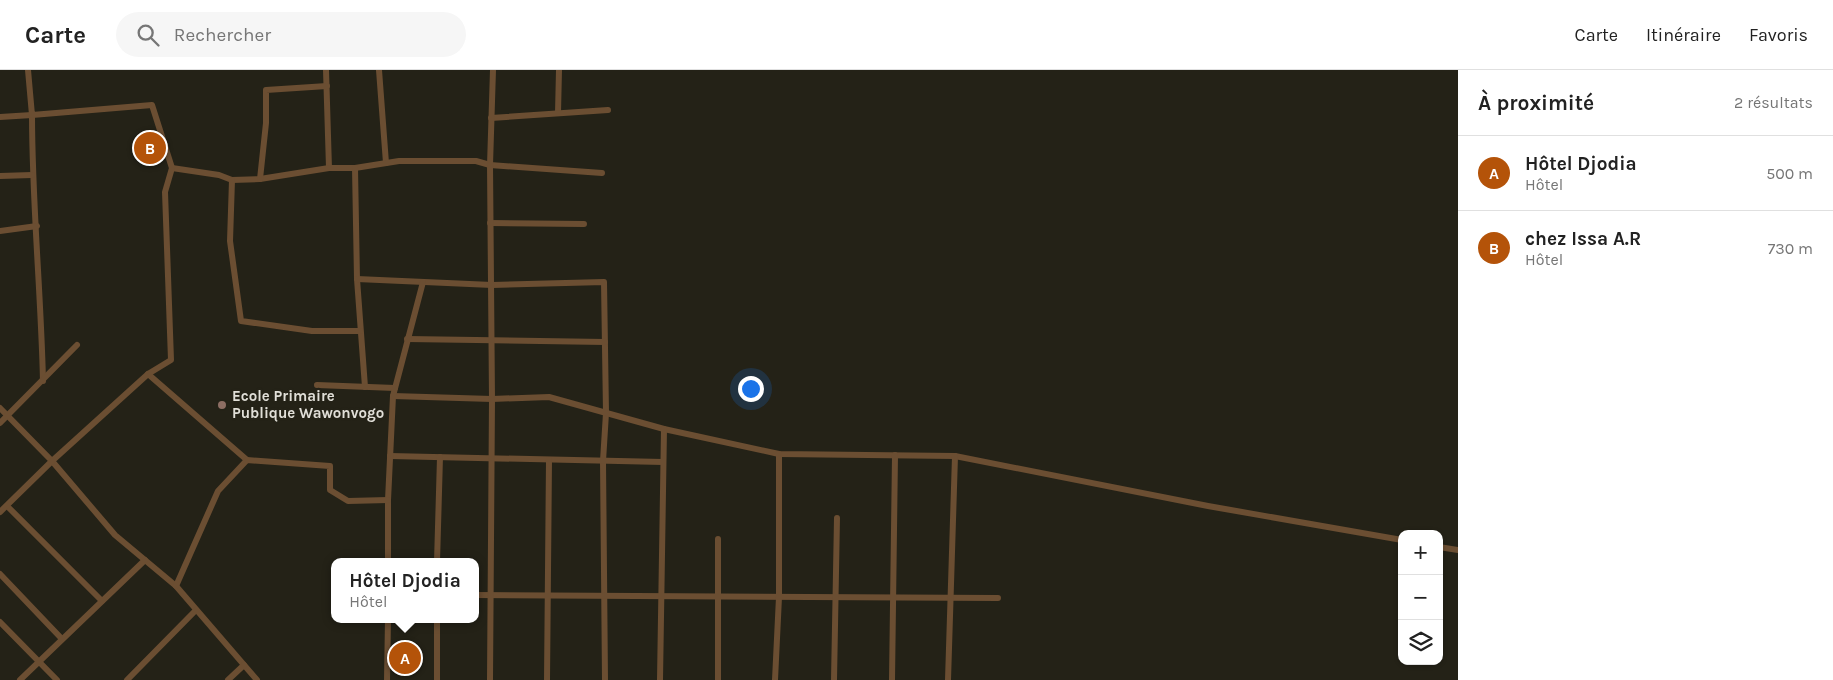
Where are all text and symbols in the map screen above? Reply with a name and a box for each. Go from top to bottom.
search box [116,12,466,57]
text: Carte [25,21,86,49]
icon: search [134,21,162,49]
text: Rechercher [174,24,271,46]
text: Carte [1575,24,1618,46]
text: Itinéraire [1646,24,1721,46]
text: Favoris [1749,24,1808,46]
text: À proximité [1478,91,1594,115]
text: 2 résultats [1734,93,1813,112]
pin: B [134,129,166,167]
text: Hôtel Djodia [1525,153,1637,175]
text: A [1489,164,1499,183]
text: 500 m [1766,164,1813,183]
text: Hôtel [1525,175,1563,194]
text: chez Issa A.R [1525,228,1641,250]
text: B [1489,239,1499,258]
text: 730 m [1768,239,1813,258]
text: Hôtel [1525,250,1563,269]
your location [738,376,764,402]
place label: Ecole Primaire Publique Wawonvogo [232,387,384,422]
marker: Ecole Primaire Publique Wawonvogo [216,399,228,411]
map controls [1398,530,1443,665]
button: + [1398,530,1443,575]
popup [331,558,479,623]
text: Hôtel Djodia [349,570,461,592]
button: − [1398,575,1443,620]
text: Hôtel [349,592,387,611]
button: layers [1398,620,1443,665]
pin: A [389,639,421,677]

